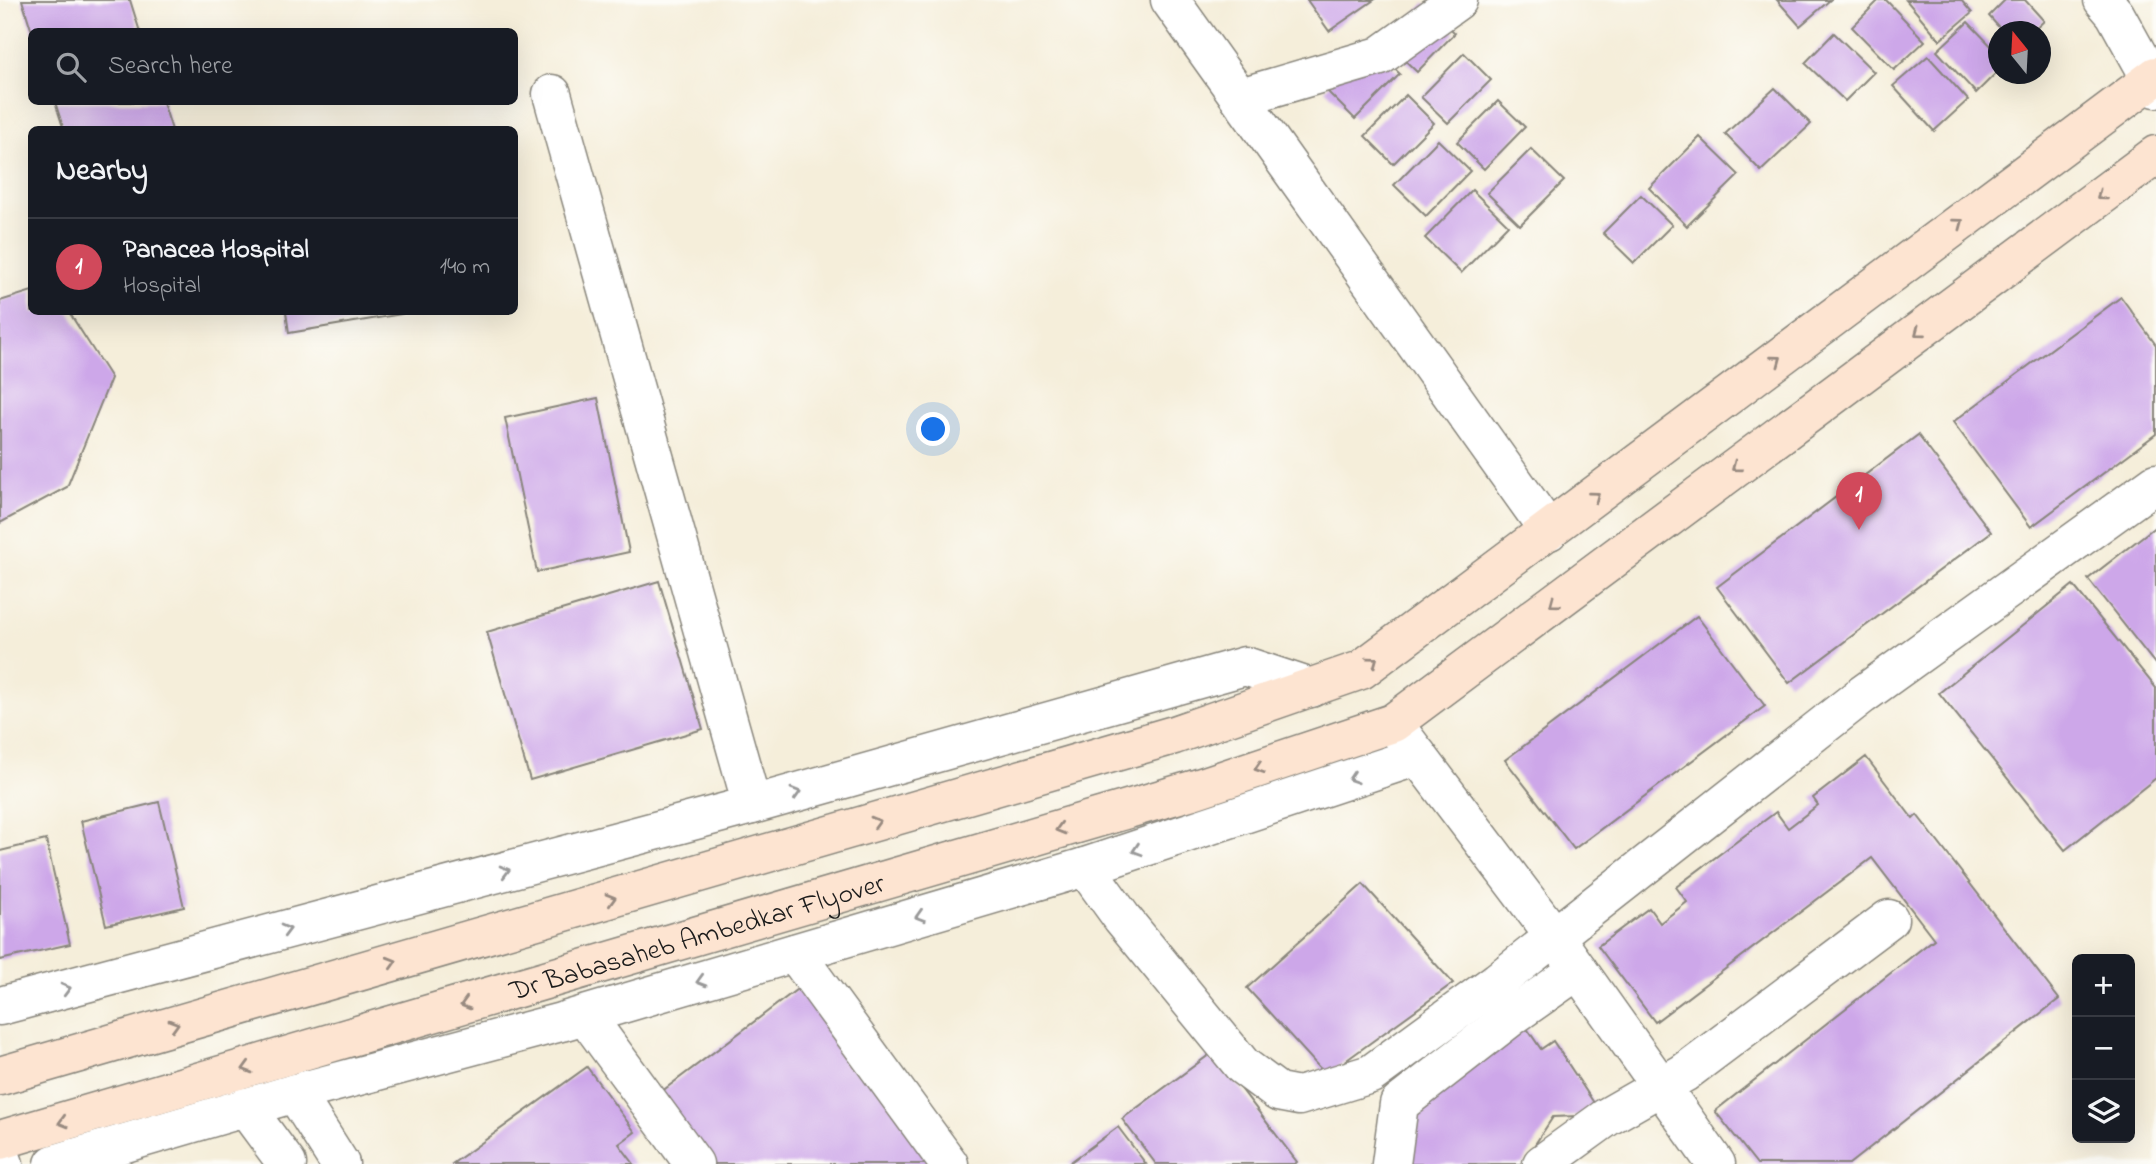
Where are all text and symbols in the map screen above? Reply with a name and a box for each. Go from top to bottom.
north arrow [1988,21,2051,84]
search box [28,28,518,105]
icon: search [52,48,90,86]
text: Search here [108,48,233,86]
text: Nearby [56,150,148,194]
one-way arrow [2096,187,2109,200]
one-way arrow [1952,219,1964,232]
text: Panacea Hospital [123,232,309,270]
text: 1 [75,251,83,284]
text: 140 m [440,251,490,284]
text: Hospital [123,270,201,303]
one-way arrow [1914,323,1927,336]
one-way arrow [1770,355,1782,368]
your location [916,412,950,446]
one-way arrow [1732,459,1744,472]
pin: 1 [1836,472,1882,530]
one-way arrow [1588,492,1600,505]
one-way arrow [1549,595,1562,608]
one-way arrow [1365,657,1378,669]
one-way arrow [1253,760,1265,774]
one-way arrow [1347,770,1360,784]
one-way arrow [790,787,802,801]
one-way arrow [870,815,882,830]
one-way arrow [1054,820,1066,835]
one-way arrow [1131,841,1143,856]
street label: Dr Babasaheb Ambedkar Flyover [504,864,890,1014]
one-way arrow [499,865,511,879]
one-way arrow [604,892,616,907]
one-way arrow [914,908,926,923]
one-way arrow [280,924,292,938]
map controls [2072,954,2135,1143]
button: + [2072,954,2135,1017]
one-way arrow [386,956,398,970]
one-way arrow [696,973,708,987]
one-way arrow [60,983,72,997]
one-way arrow [460,995,472,1010]
button: − [2072,1017,2135,1080]
one-way arrow [167,1019,179,1034]
one-way arrow [241,1059,253,1074]
button: layers [2072,1080,2135,1143]
one-way arrow [57,1114,69,1128]

